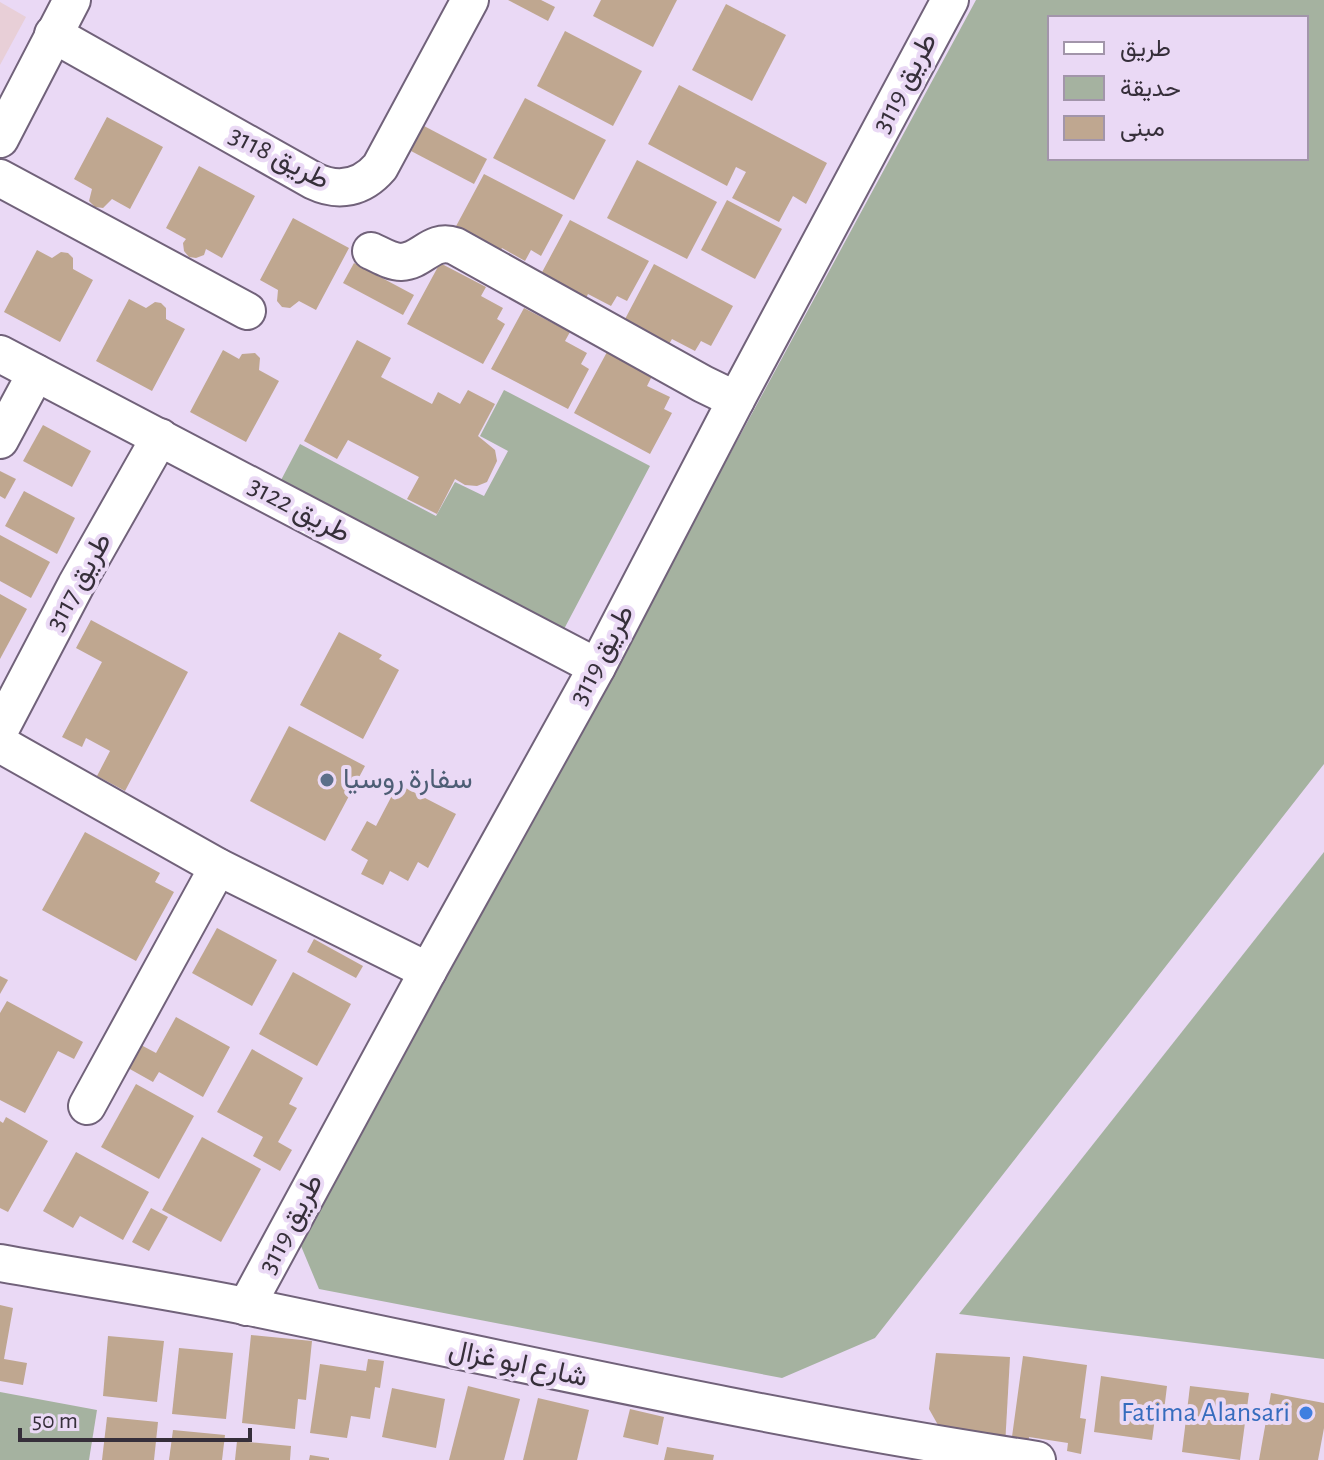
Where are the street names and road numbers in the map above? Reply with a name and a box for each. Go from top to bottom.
street label: طريق 3119 [867,29,944,138]
street label: طريق 3118 [224,121,333,197]
street label: طريق 3122 [243,472,354,550]
street label: طريق 3117 [41,529,119,636]
street label: طريق 3119 [564,601,641,710]
street label: طريق 3119 [253,1170,330,1279]
street label: شارع ابو غزال [446,1336,590,1395]

